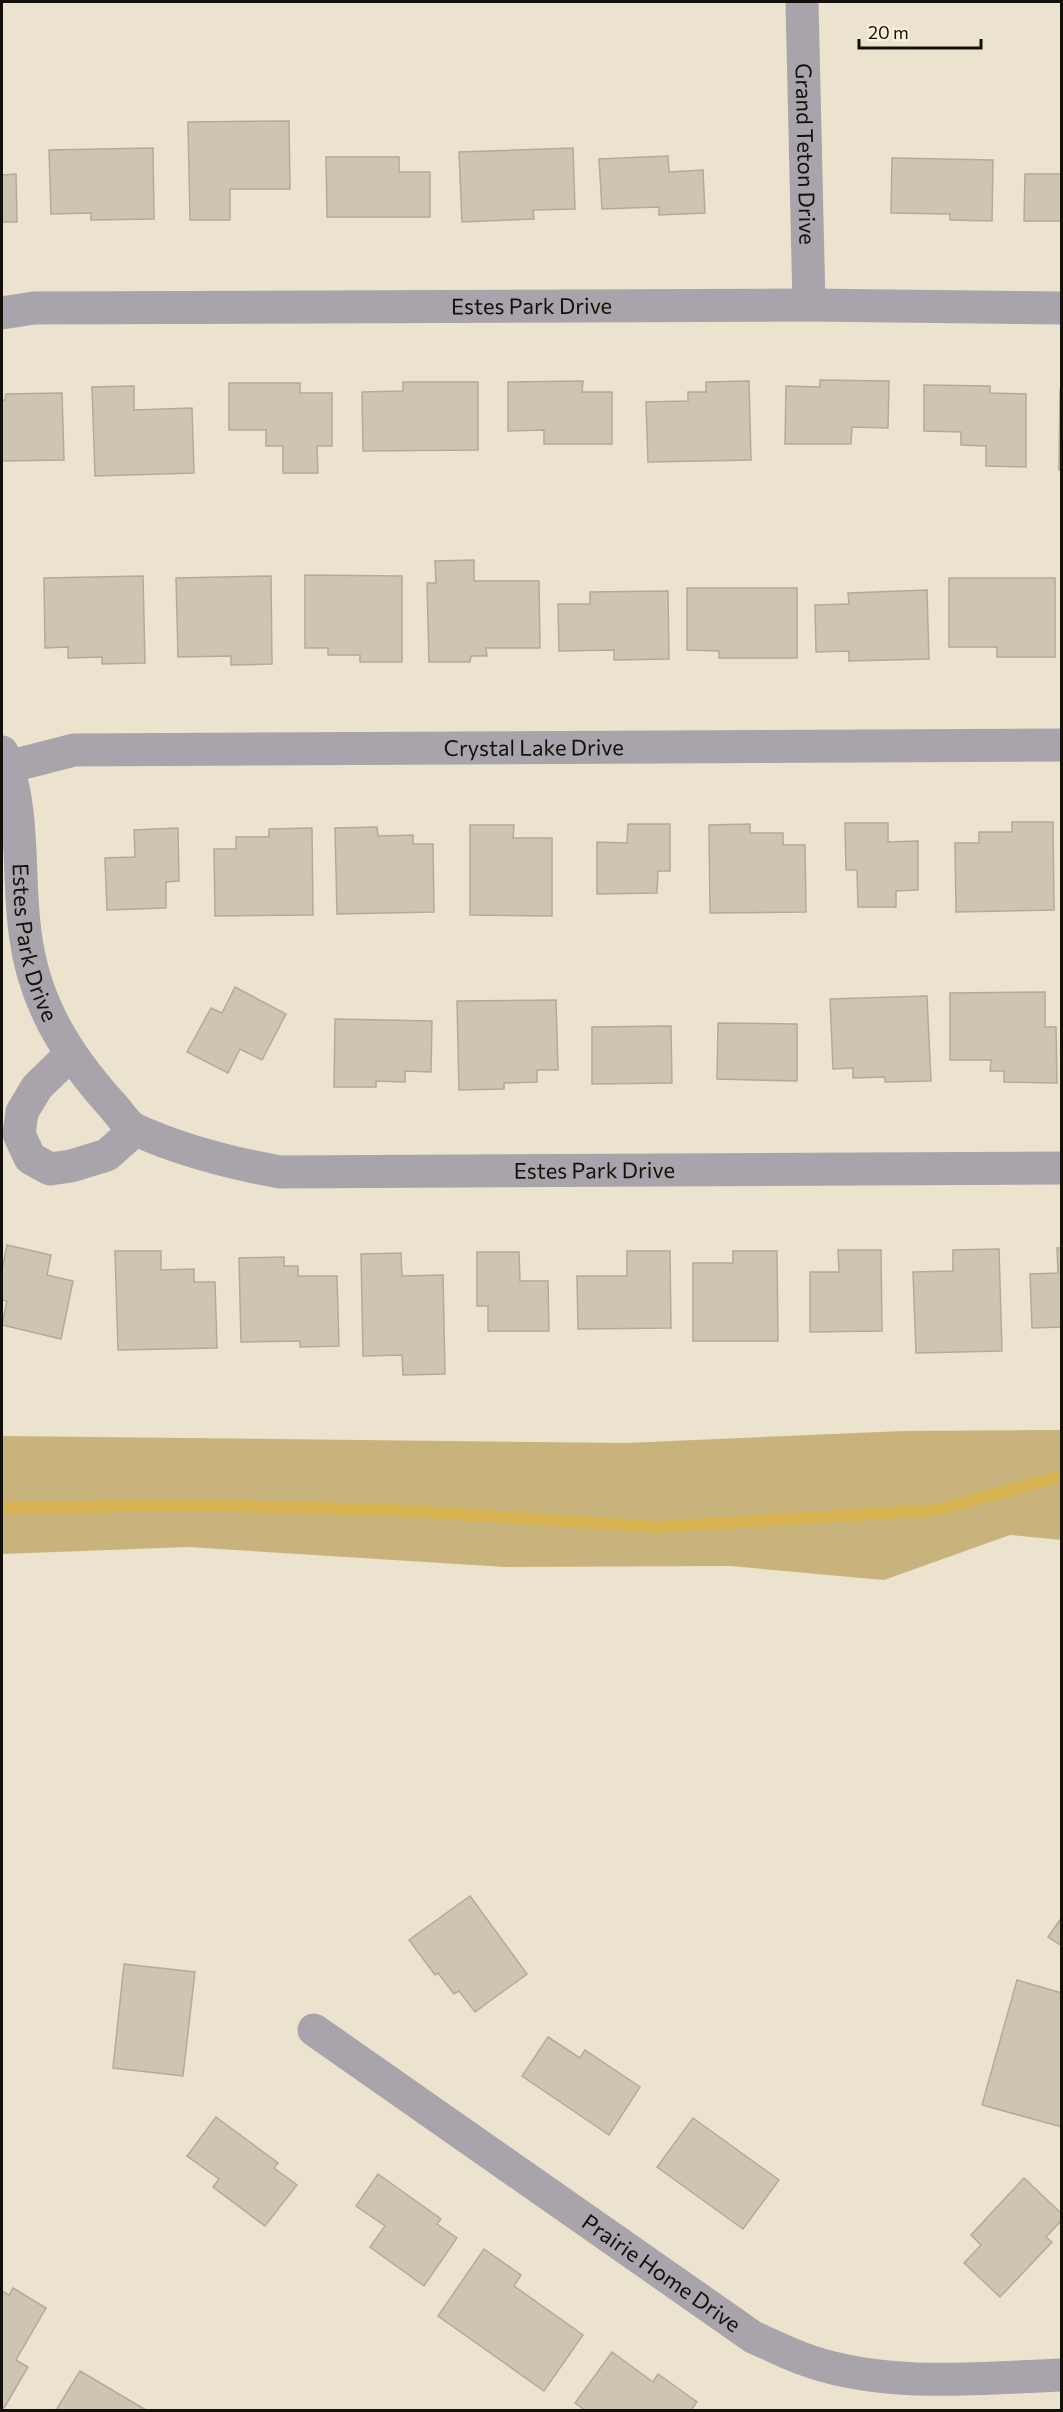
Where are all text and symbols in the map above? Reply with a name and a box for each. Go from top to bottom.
scale bar [859,12,980,50]
text: 20 m [868,21,909,43]
street label: Grand Teton Drive [790,63,822,245]
street label: Estes Park Drive [451,292,612,319]
street label: Crystal Lake Drive [444,733,624,761]
street label: Estes Park Drive [8,863,64,1026]
street label: Estes Park Drive [514,1156,675,1184]
street label: Prairie Home Drive [577,2208,746,2337]

